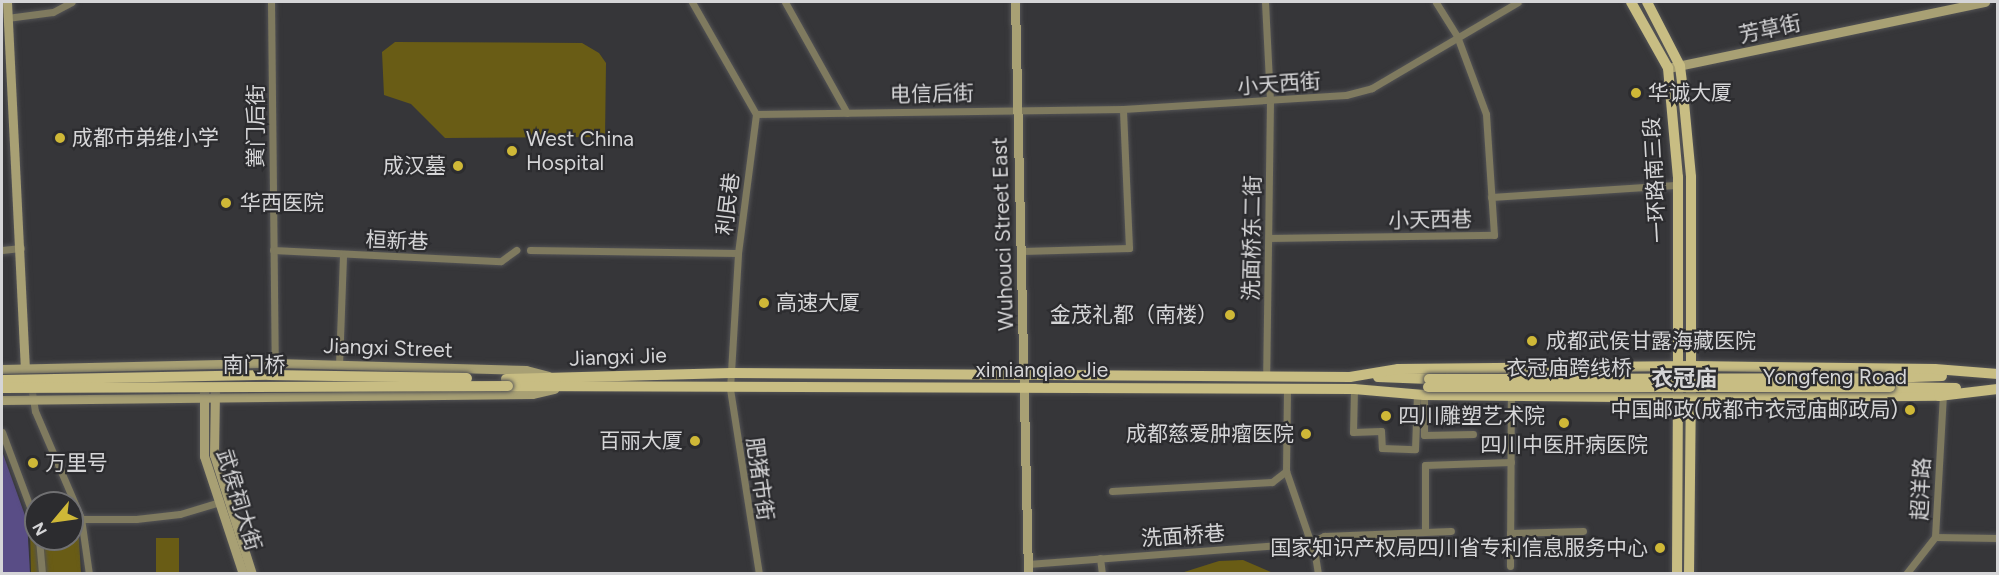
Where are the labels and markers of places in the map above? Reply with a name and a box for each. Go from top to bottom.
place label: 华诚大厦 [1648,80,1732,106]
marker: 华诚大厦 [1629,86,1643,100]
place label: 成都市弟维小学 [72,125,219,151]
place label: West China Hospital [526,126,634,176]
marker: 成都市弟维小学 [53,131,67,145]
marker: West China Hospital [503,142,521,160]
place label: 成汉墓 [383,153,446,179]
marker: 成汉墓 [451,159,465,173]
place label: 华西医院 [240,190,324,216]
marker: 华西医院 [217,194,235,212]
place label: 高速大厦 [776,290,860,316]
marker: 高速大厦 [757,296,771,310]
place label: 金茂礼都（南楼） [1050,302,1218,328]
marker: 金茂礼都（南楼） [1223,308,1237,322]
place label: 成都武侯甘露海藏医院 [1546,328,1756,354]
marker: 成都武侯甘露海藏医院 [1523,332,1541,350]
place label: 中国邮政(成都市衣冠庙邮政局) [1610,397,1898,423]
place label: 四川雕塑艺术院 [1398,403,1545,429]
marker: 中国邮政(成都市衣冠庙邮政局) [1903,403,1917,417]
marker: 四川雕塑艺术院 [1379,409,1393,423]
marker: 四川中医肝病医院 [1557,416,1571,430]
place label: 成都慈爱肿瘤医院 [1126,421,1294,447]
marker: 成都慈爱肿瘤医院 [1299,427,1313,441]
place label: 百丽大厦 [599,428,683,454]
place label: 四川中医肝病医院 [1480,432,1648,458]
marker: 百丽大厦 [688,434,702,448]
place label: 万里号 [45,450,108,476]
marker: 万里号 [26,456,40,470]
place label: 国家知识产权局四川省专利信息服务中心 [1270,535,1648,561]
marker: 国家知识产权局四川省专利信息服务中心 [1653,541,1667,555]

